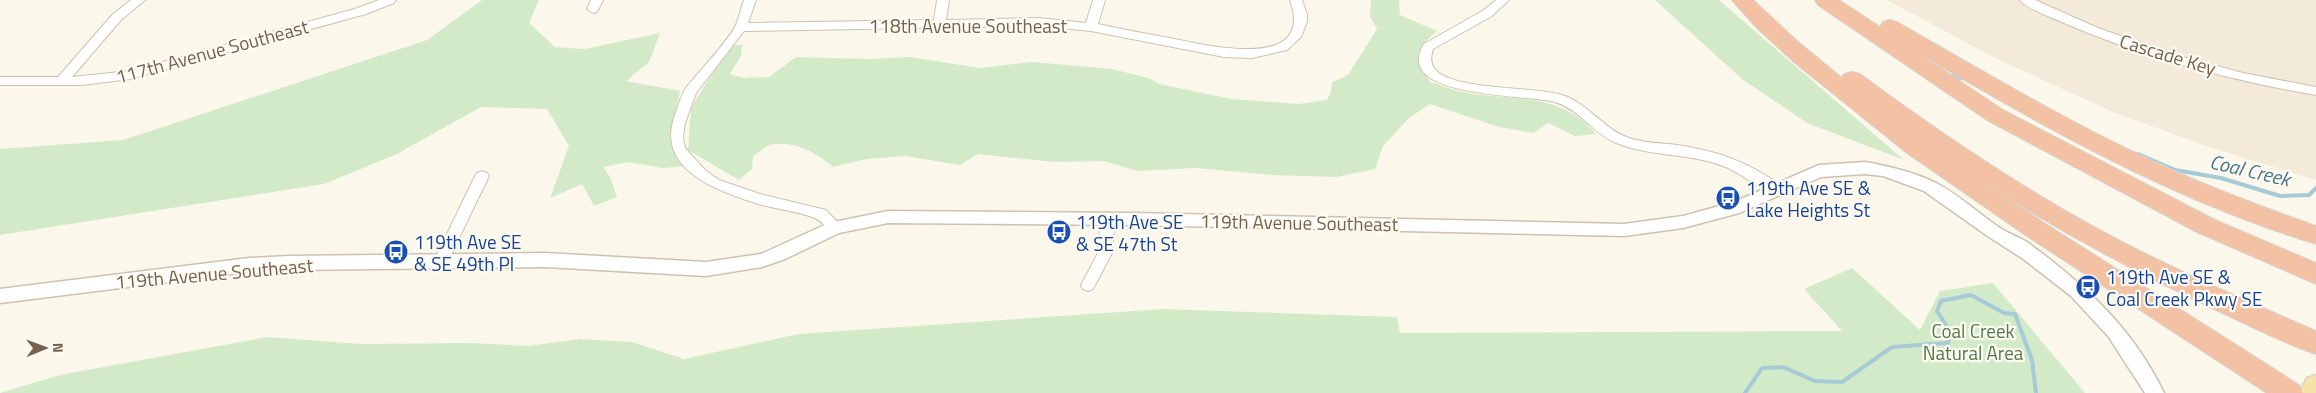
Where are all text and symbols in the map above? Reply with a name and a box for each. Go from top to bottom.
street label: 117th Avenue Southeast [112,11,312,91]
street label: 118th Avenue Southeast [869,11,1068,40]
street label: Cascade Key [2116,26,2220,82]
water label: Coal Creek [2207,146,2295,195]
place label: 119th Ave SE & Lake Heights St [1746,173,1871,224]
bus stop icon: 119th Ave SE & Lake Heights St [1715,185,1741,211]
street label: 119th Avenue Southeast [1200,206,1399,238]
place label: 119th Ave SE & SE 47th St [1076,207,1184,258]
bus stop icon: 119th Ave SE & SE 47th St [1046,219,1072,245]
place label: 119th Ave SE & SE 49th Pl [414,227,522,278]
bus stop icon: 119th Ave SE & SE 49th Pl [383,239,409,265]
street label: 119th Avenue Southeast [114,250,314,296]
place label: 119th Ave SE & Coal Creek Pkwy SE [2106,262,2262,313]
bus stop icon: 119th Ave SE & Coal Creek Pkwy SE [2075,274,2101,300]
park label: Coal Creek Natural Area [1923,316,2024,367]
north arrow [20,323,70,373]
text: N [48,343,69,353]

